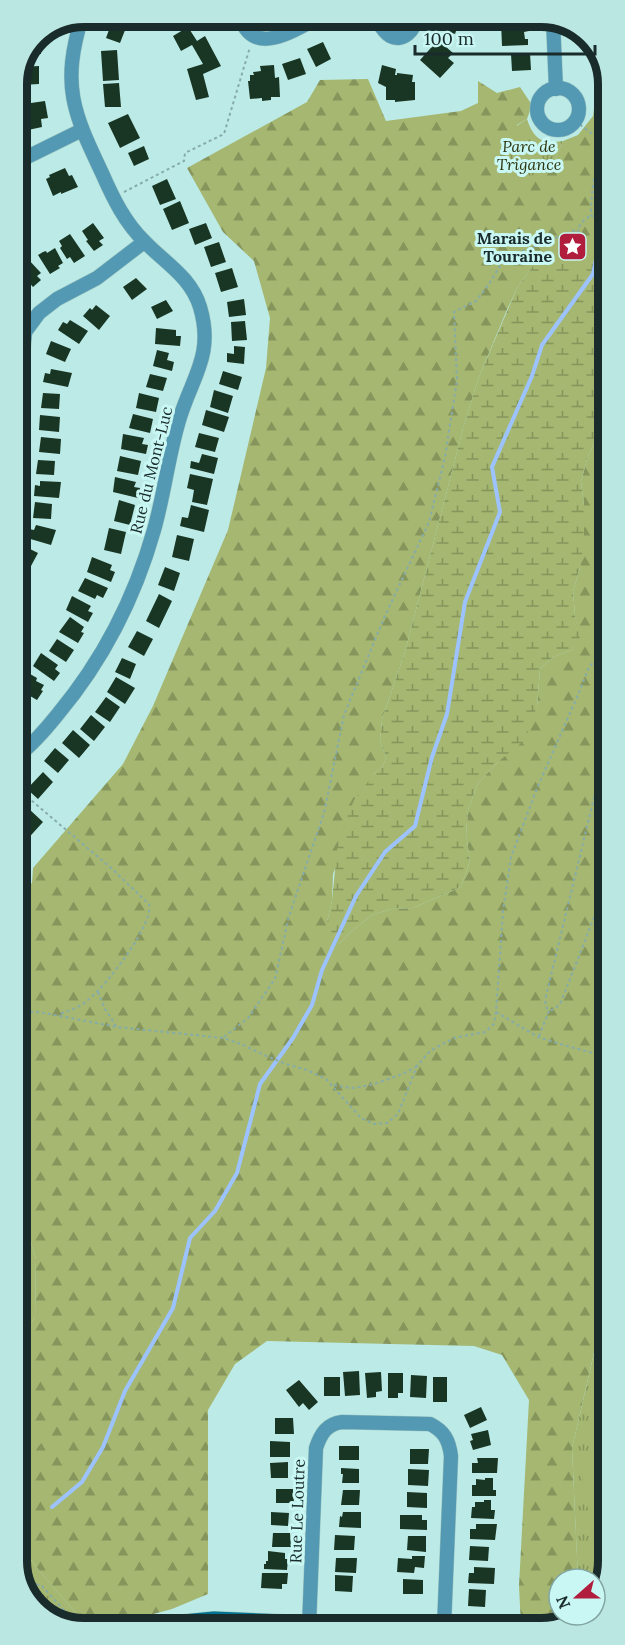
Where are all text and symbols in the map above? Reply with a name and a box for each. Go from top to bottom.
scale bar [415,18,595,56]
text: 100 m [424,27,474,50]
park label: Parc de Trigance [497,136,562,174]
place label: Marais de Touraine [477,228,552,266]
place icon: Marais de Touraine [557,231,589,263]
street label: Rue du Mont-Luc [126,404,176,536]
street label: Rue Le Loutre [285,1458,309,1564]
north arrow [547,1567,607,1627]
text: N [551,1593,575,1612]

